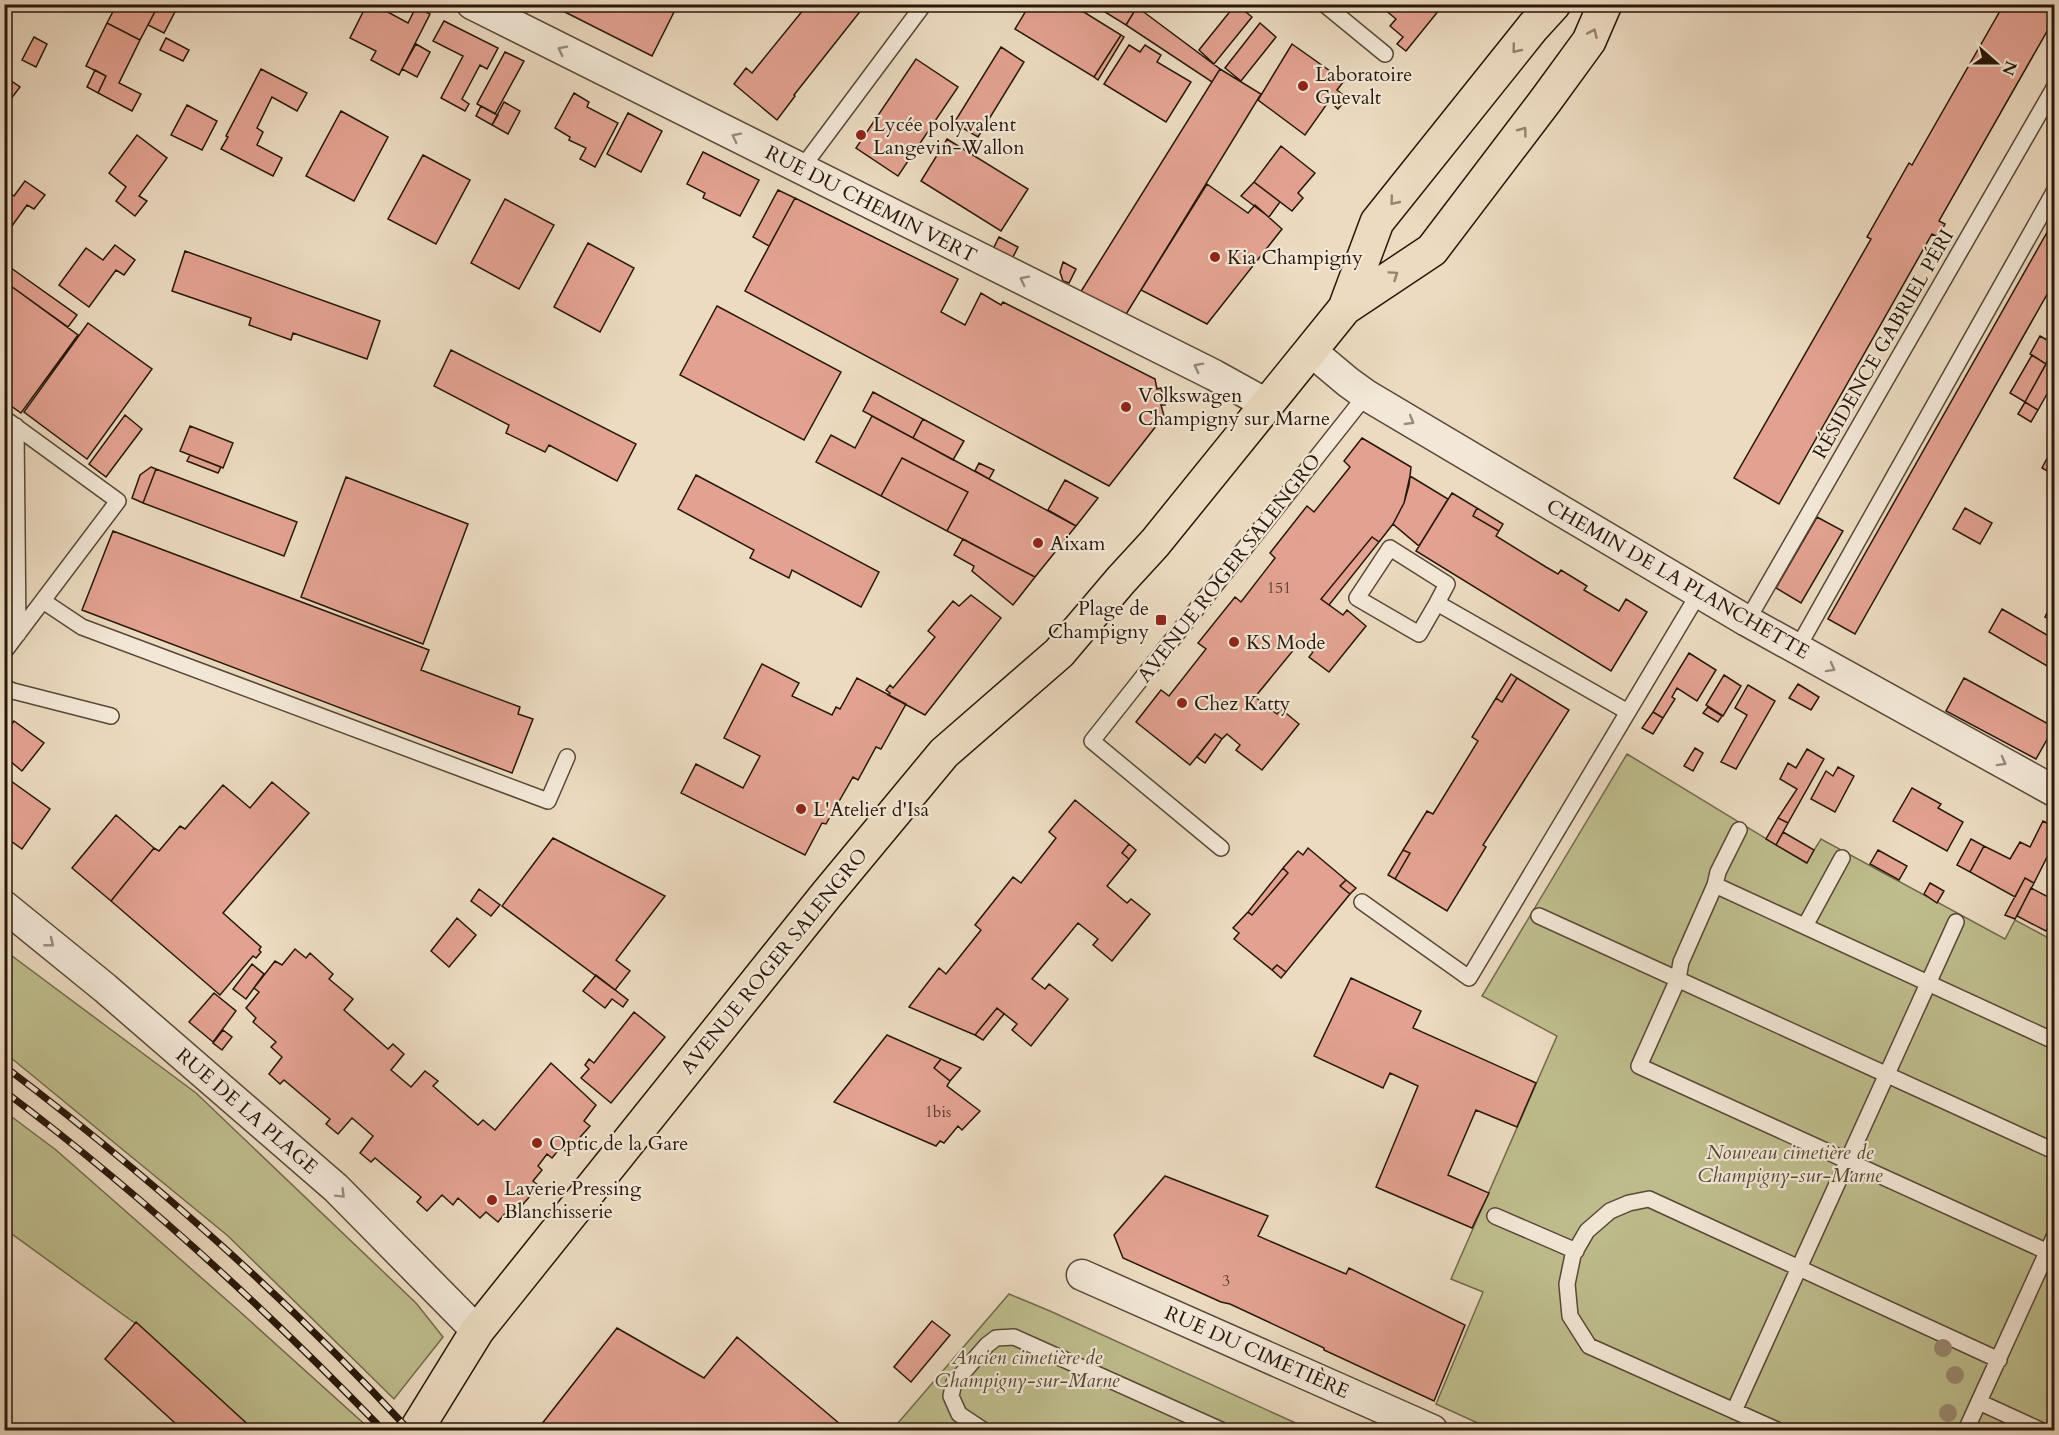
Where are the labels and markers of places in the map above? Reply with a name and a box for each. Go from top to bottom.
place label: Laboratoire Guevalt [1315,61,1412,111]
marker: Laboratoire Guevalt [1296,79,1310,93]
place label: Lycée polyvalent Langevin-Wallon [873,111,1025,161]
marker: Lycée polyvalent Langevin-Wallon [854,128,868,142]
place label: Kia Champigny [1227,244,1363,271]
marker: Kia Champigny [1208,250,1222,264]
place label: Volkswagen Champigny sur Marne [1138,382,1330,432]
marker: Volkswagen Champigny sur Marne [1119,400,1133,414]
place label: Aixam [1050,530,1105,557]
marker: Aixam [1031,536,1045,550]
place label: Plage de Champigny [1048,595,1149,645]
marker: Plage de Champigny [1154,613,1168,627]
place label: KS Mode [1246,629,1326,656]
marker: KS Mode [1227,635,1241,649]
place label: Chez Katty [1194,690,1291,717]
marker: Chez Katty [1175,696,1189,710]
place label: L'Atelier d'Isa [813,796,929,823]
marker: L'Atelier d'Isa [794,802,808,816]
place label: Optic de la Gare [549,1130,688,1157]
marker: Optic de la Gare [530,1136,544,1150]
place label: Laverie Pressing Blanchisserie [504,1175,642,1225]
marker: Laverie Pressing Blanchisserie [485,1193,499,1207]

